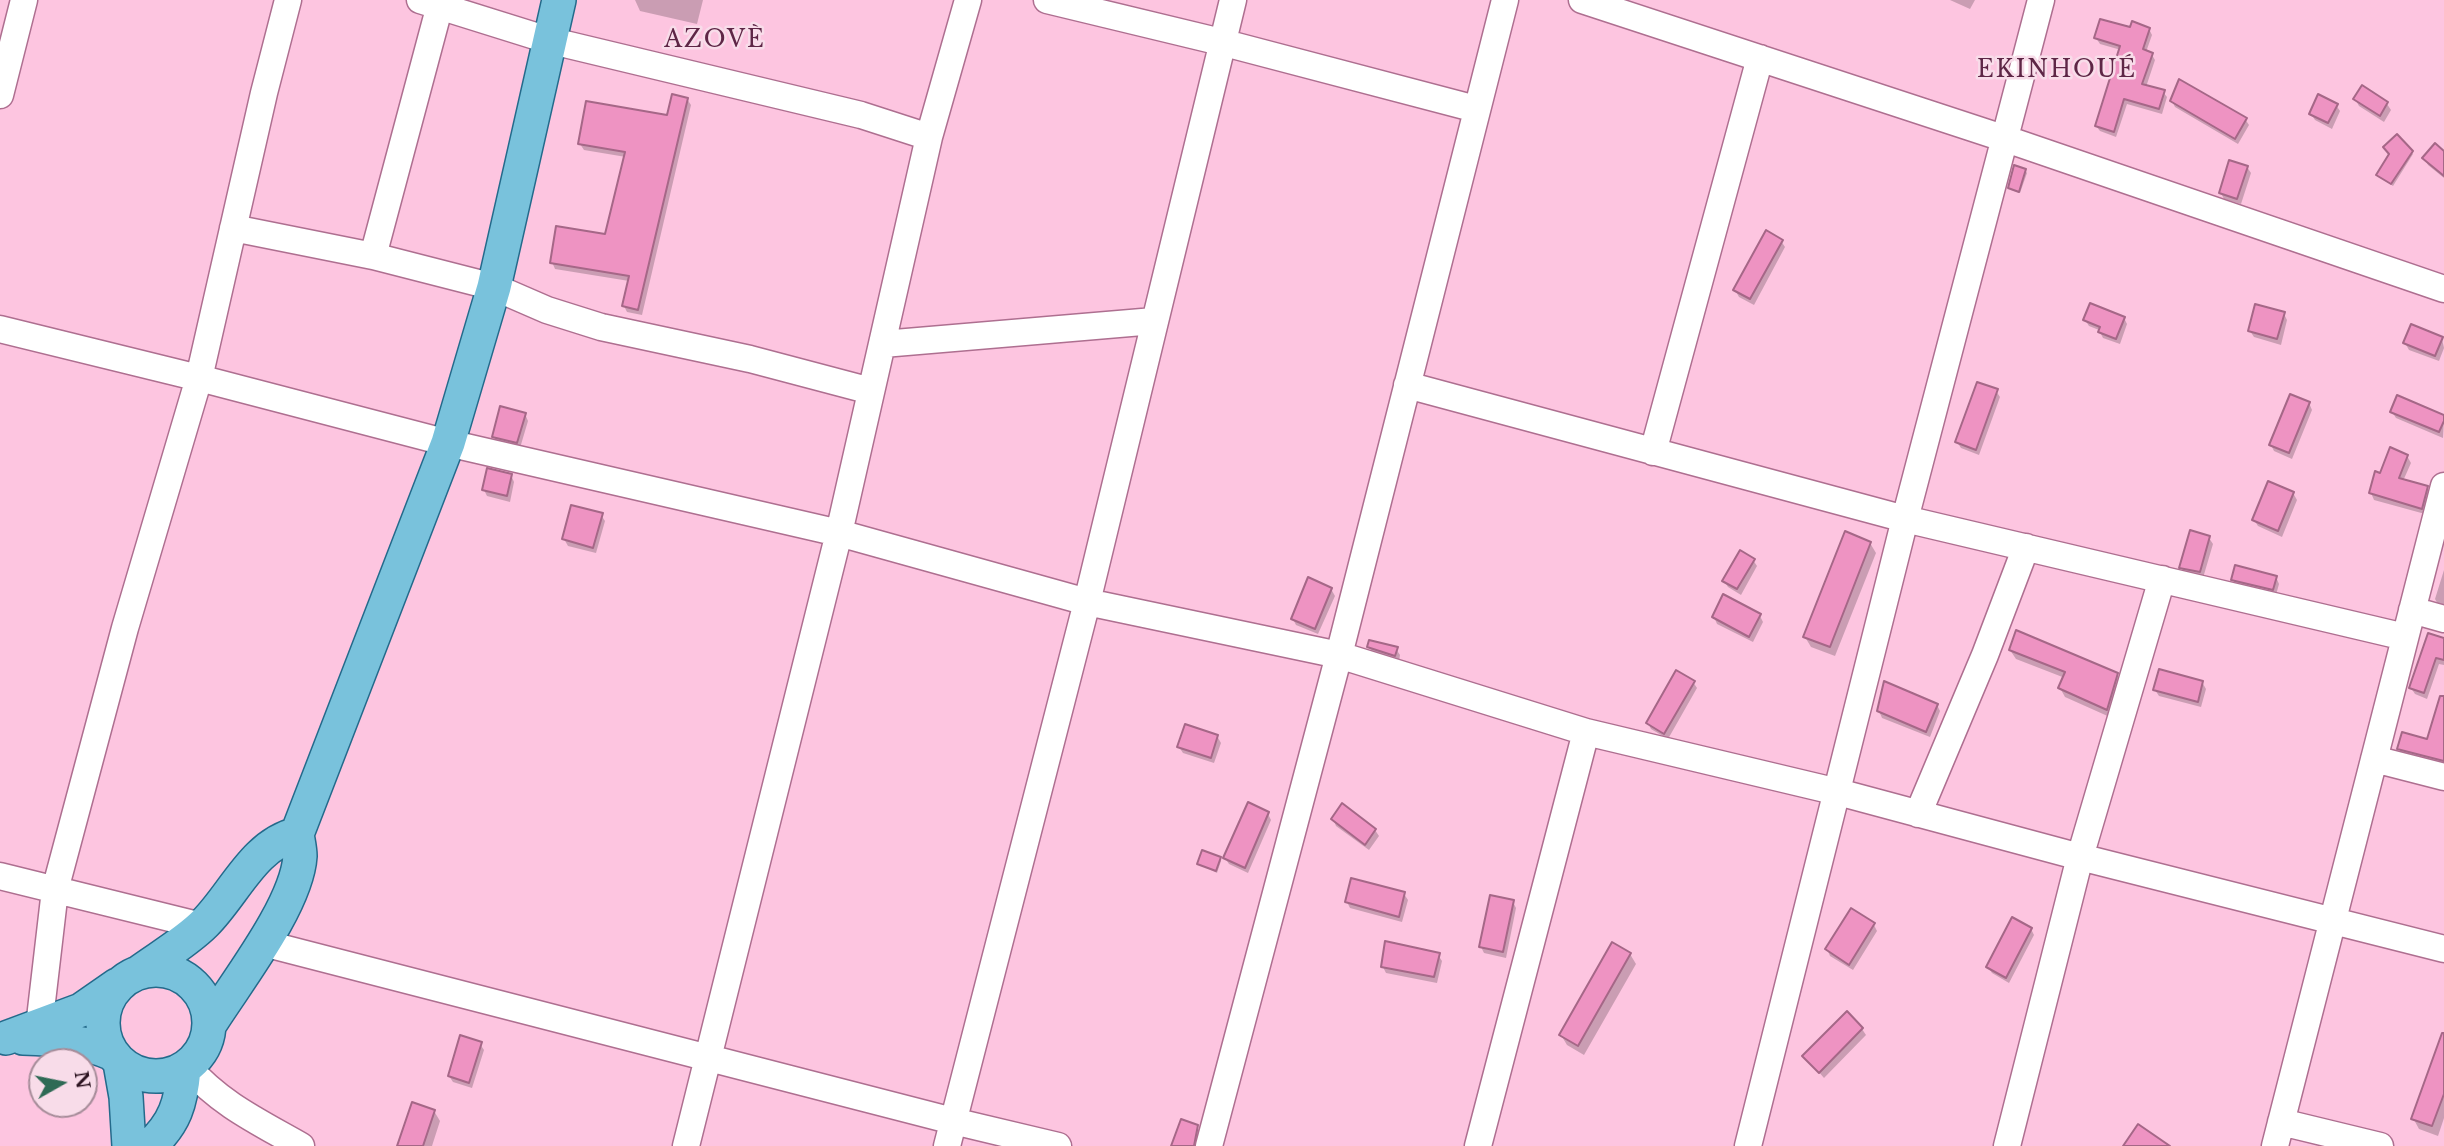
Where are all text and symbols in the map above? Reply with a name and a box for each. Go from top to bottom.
district label: AZOVÈ [665,27,765,55]
district label: EKINHOUÉ [1978,57,2136,85]
north arrow [28,1048,98,1118]
text: N [70,1069,95,1091]

